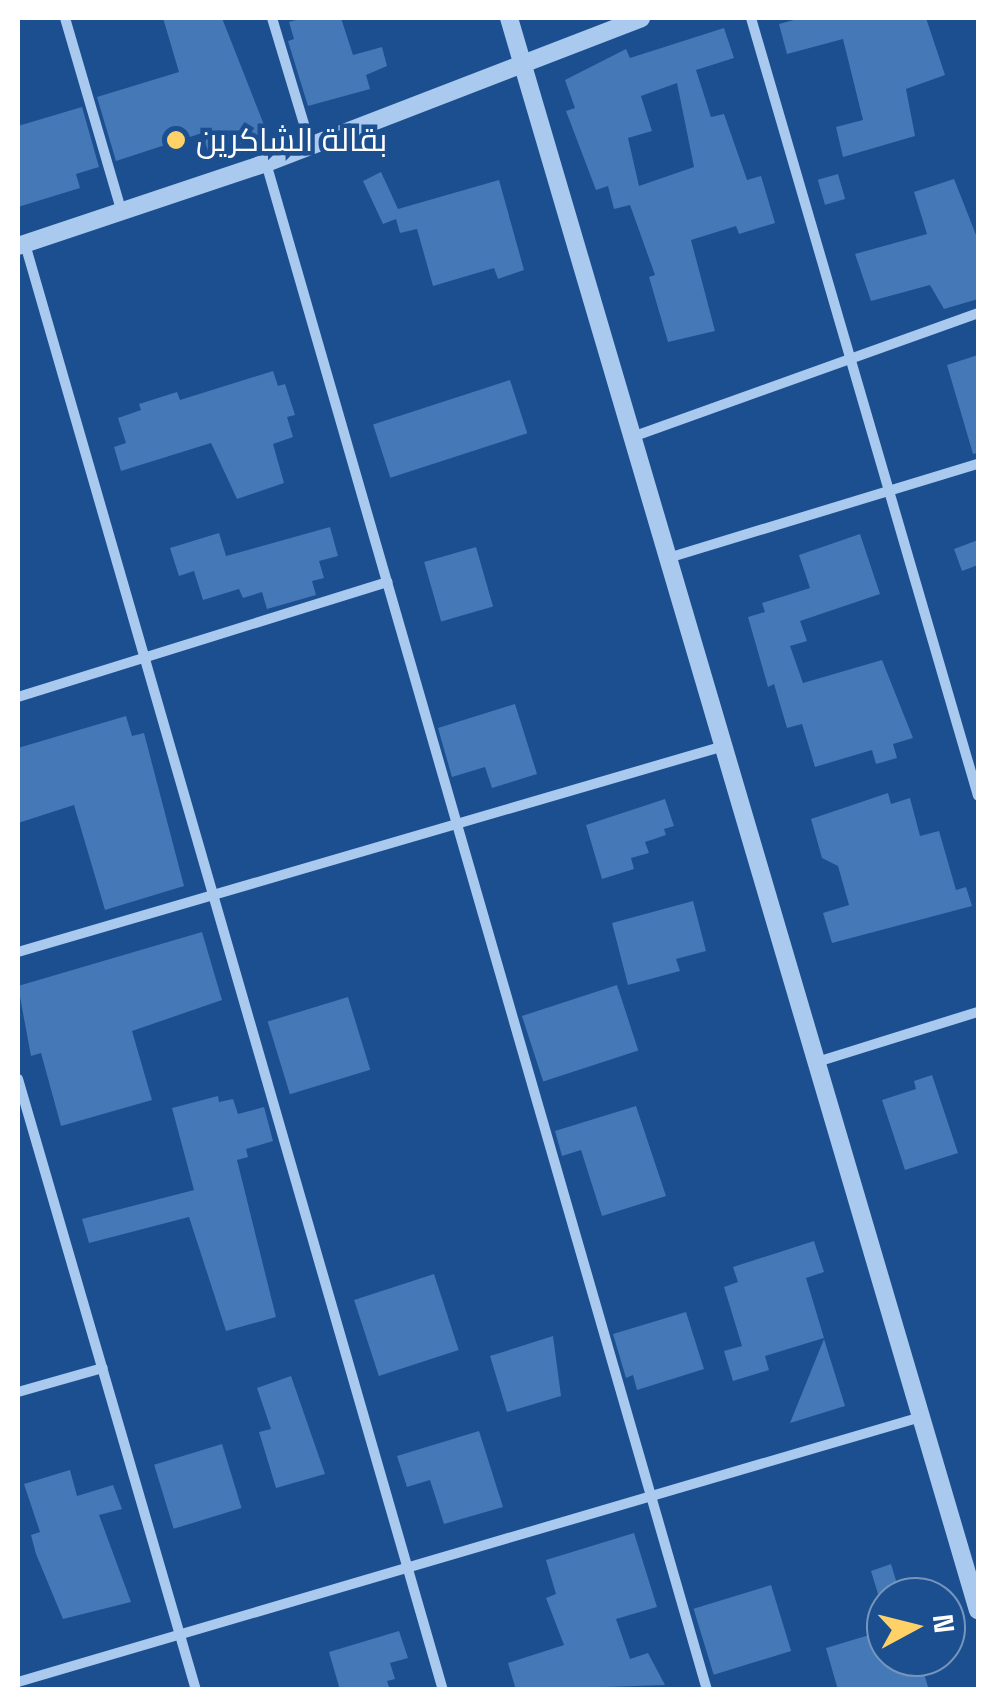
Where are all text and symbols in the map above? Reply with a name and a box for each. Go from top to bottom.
place label: بقالة الشاكرين [196,121,387,159]
marker: بقالة الشاكرين [165,129,187,151]
north arrow [866,1577,966,1677]
text: N [925,1612,963,1635]

